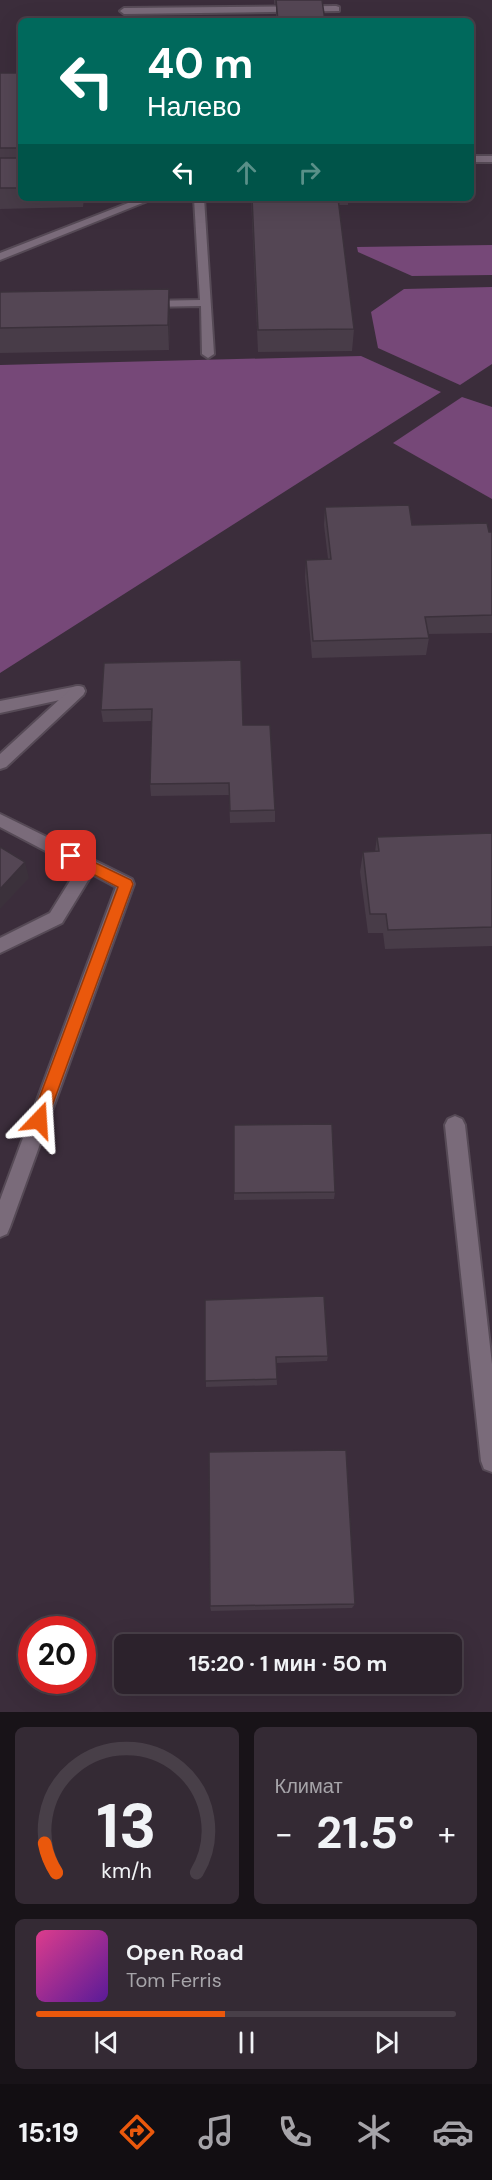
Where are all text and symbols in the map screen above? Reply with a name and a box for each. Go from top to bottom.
text: 40 m [147,36,253,91]
icon: left [48,42,126,120]
text: Налево [147,89,241,124]
icon: left [167,156,200,189]
icon: ahead [230,156,263,189]
icon: right [293,156,326,189]
pin [45,830,96,881]
icon: arrive [54,839,87,872]
position arrow [7,1088,71,1152]
speed limit sign: 20 [18,1616,96,1694]
text: 15:20 · 1 мин · 50 m [189,1649,387,1678]
text: Климат [275,1773,343,1799]
text: 13 [97,1785,157,1866]
text: 21.5° [316,1803,414,1862]
text: − [275,1812,293,1855]
text: + [438,1812,456,1855]
text: km/h [101,1857,152,1885]
text: Open Road [126,1938,244,1967]
text: Tom Ferris [126,1967,222,1993]
icon: previous [90,2026,123,2059]
icon: pause [230,2026,263,2059]
icon: next [370,2026,403,2059]
icon: directions [116,2111,158,2153]
icon: music [195,2111,237,2153]
icon: phone [274,2111,316,2153]
icon: climate [353,2111,395,2153]
icon: car [432,2111,474,2153]
text: 15:19 [18,2115,79,2150]

